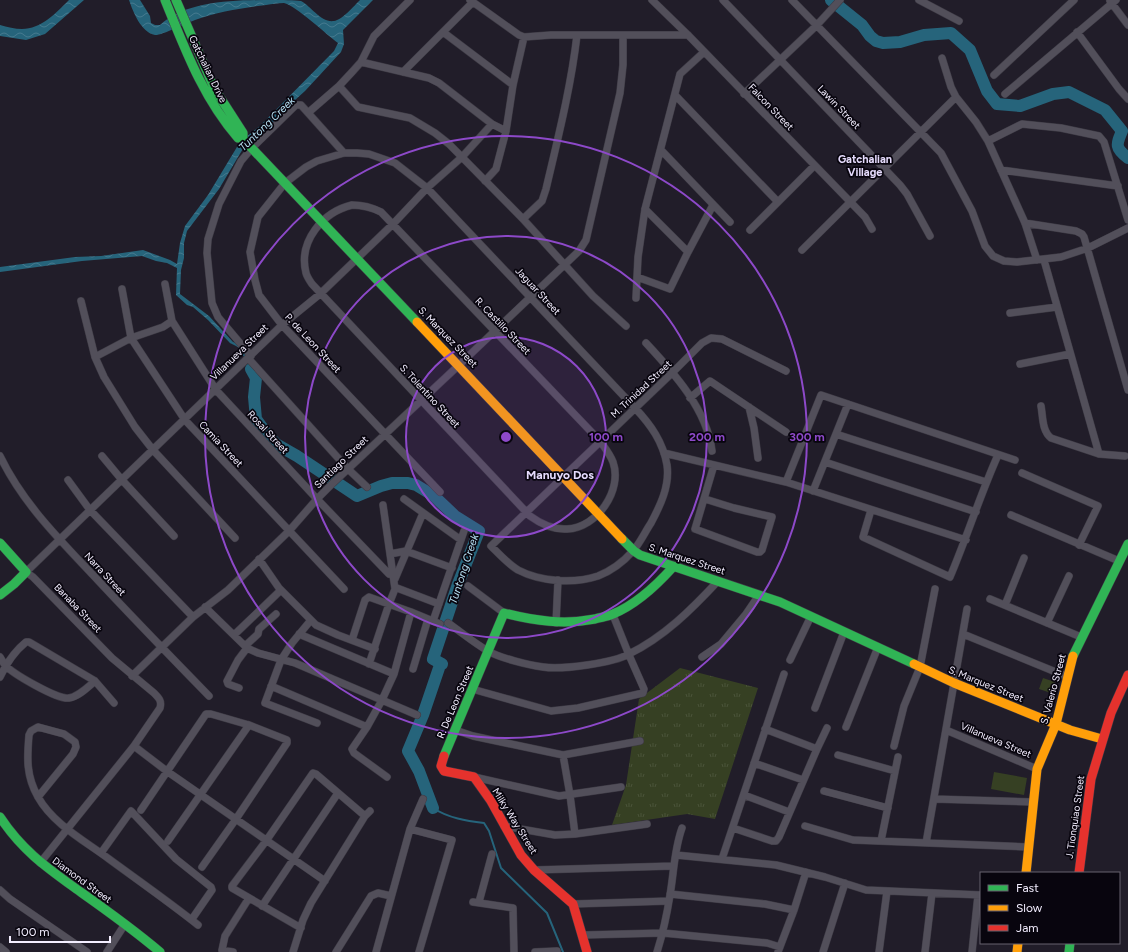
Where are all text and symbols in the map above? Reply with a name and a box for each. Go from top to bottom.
street label: Gatchalian Drive [186,33,230,105]
street label: Falcon Street [746,81,797,133]
street label: Lawin Street [815,82,863,132]
water label: Tuntong Creek [236,94,298,154]
district label: Gatchalian Village [838,153,892,179]
street label: Jaguar Street [513,264,564,318]
street label: R. Castillo Street [472,295,534,357]
street label: S. Marquez Street [416,304,481,370]
street label: P. de Leon Street [282,311,344,376]
street label: Villanueva Street [207,321,271,383]
street label: M. Trinidad Street [608,357,674,421]
street label: S. Tolentino Street [397,361,463,431]
street label: Rosal Street [245,408,291,457]
street label: Camia Street [196,418,246,470]
centre of rings [499,430,513,444]
text: 100 m [589,430,623,444]
text: 200 m [689,430,725,444]
text: 300 m [789,430,825,444]
street label: Santiago Street [311,433,371,491]
district label: Manuyo Dos [526,468,594,482]
water label: Tuntong Creek [447,532,482,606]
street label: S. Marquez Street [647,540,727,578]
street label: Narra Street [81,549,129,599]
street label: Banaba Street [51,581,105,635]
street label: S. Valerio Street [1037,652,1069,725]
street label: R. De Leon Street [434,663,476,741]
street label: S. Marquez Street [947,663,1026,705]
street label: Villanueva Street [959,719,1034,761]
street label: J. Tionquiao Street [1063,774,1087,859]
street label: Milky Way Street [489,786,541,857]
street label: Diamond Street [50,854,115,906]
legend [980,872,1120,944]
text: Fast [1016,881,1039,895]
text: Slow [1016,901,1043,915]
scale bar [10,918,110,944]
text: Jam [1016,921,1039,935]
text: 100 m [16,925,50,939]

